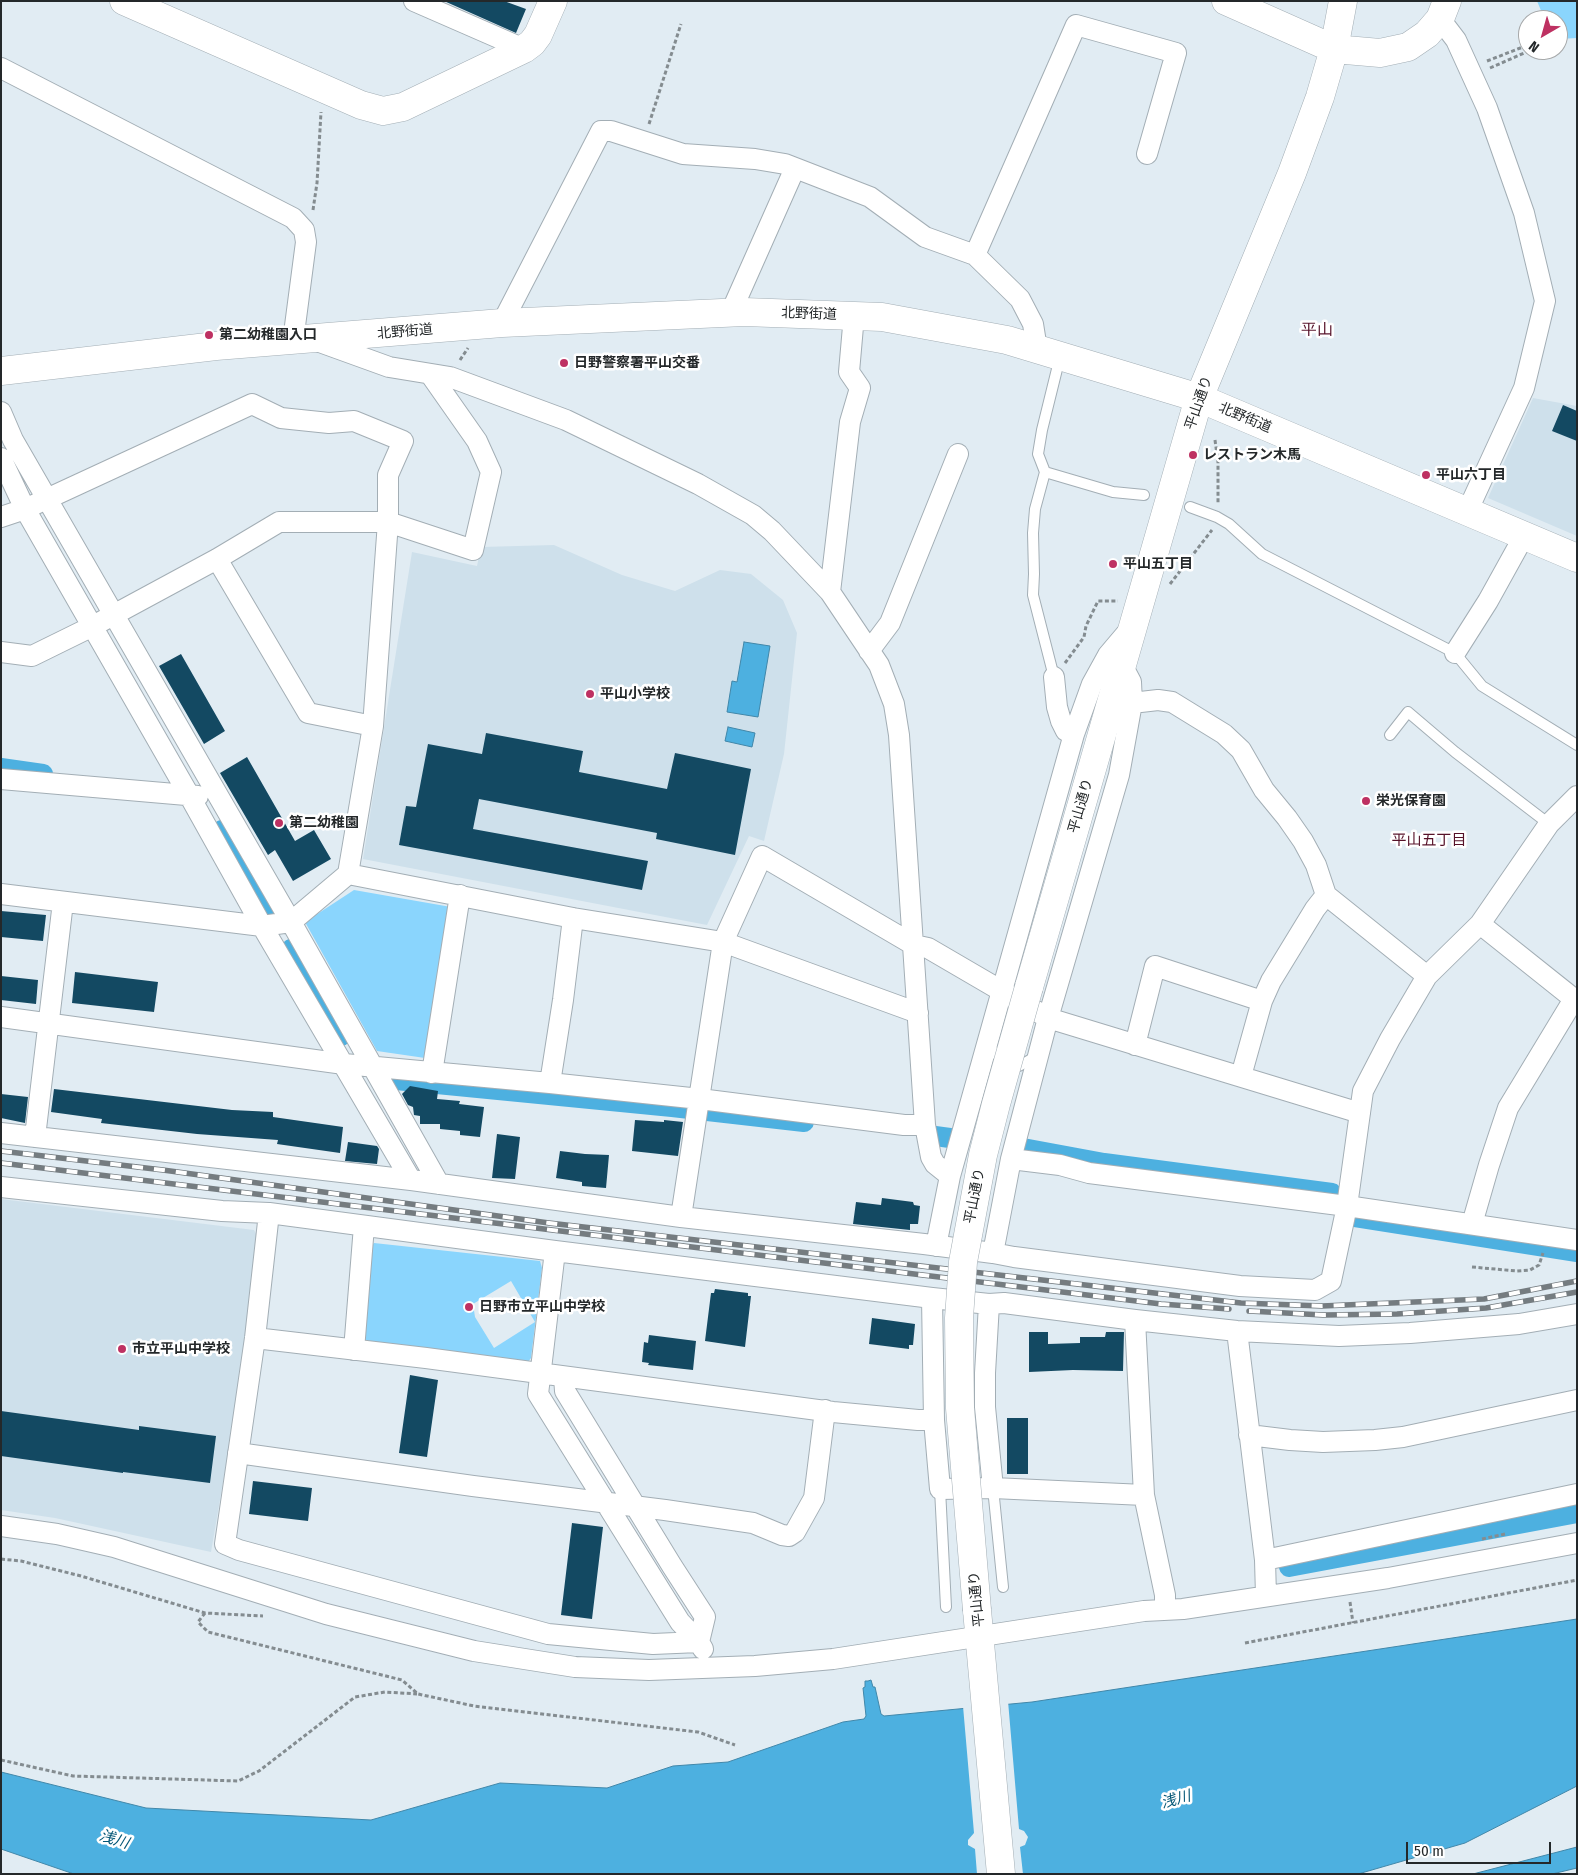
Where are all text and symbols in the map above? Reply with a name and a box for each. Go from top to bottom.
north arrow [1518,10,1568,60]
text: N [1526,37,1543,56]
street label: 北野街道 [781,305,837,323]
street label: 北野街道 [376,321,434,343]
district label: 平山 [1301,321,1333,341]
place label: 第二幼稚園入口 [219,327,317,343]
marker: 第二幼稚園入口 [203,329,215,341]
place label: 日野警察署平山交番 [574,355,700,371]
marker: 日野警察署平山交番 [558,357,570,369]
street label: 平山通り [1182,374,1216,432]
street label: 北野街道 [1216,399,1274,437]
place label: レストラン木馬 [1203,447,1301,463]
marker: レストラン木馬 [1187,449,1199,461]
place label: 平山六丁目 [1436,467,1506,483]
marker: 平山六丁目 [1420,469,1432,481]
place label: 平山五丁目 [1123,556,1193,572]
marker: 平山五丁目 [1107,558,1119,570]
place label: 平山小学校 [600,686,670,702]
marker: 平山小学校 [584,688,596,700]
street label: 平山通り [1065,777,1097,835]
place label: 栄光保育園 [1376,793,1446,809]
marker: 栄光保育園 [1360,795,1372,807]
place label: 第二幼稚園 [289,815,359,831]
marker: 第二幼稚園 [273,817,285,829]
district label: 平山五丁目 [1392,832,1466,850]
street label: 平山通り [961,1167,989,1225]
place label: 日野市立平山中学校 [479,1299,605,1315]
marker: 日野市立平山中学校 [463,1301,475,1313]
place label: 市立平山中学校 [132,1341,230,1357]
marker: 市立平山中学校 [116,1343,128,1355]
street label: 平山通り [966,1570,988,1628]
water label: 浅川 [1159,1787,1193,1813]
water label: 浅川 [97,1827,131,1853]
scale bar [1408,1832,1553,1864]
text: 50 m [1414,1842,1444,1860]

